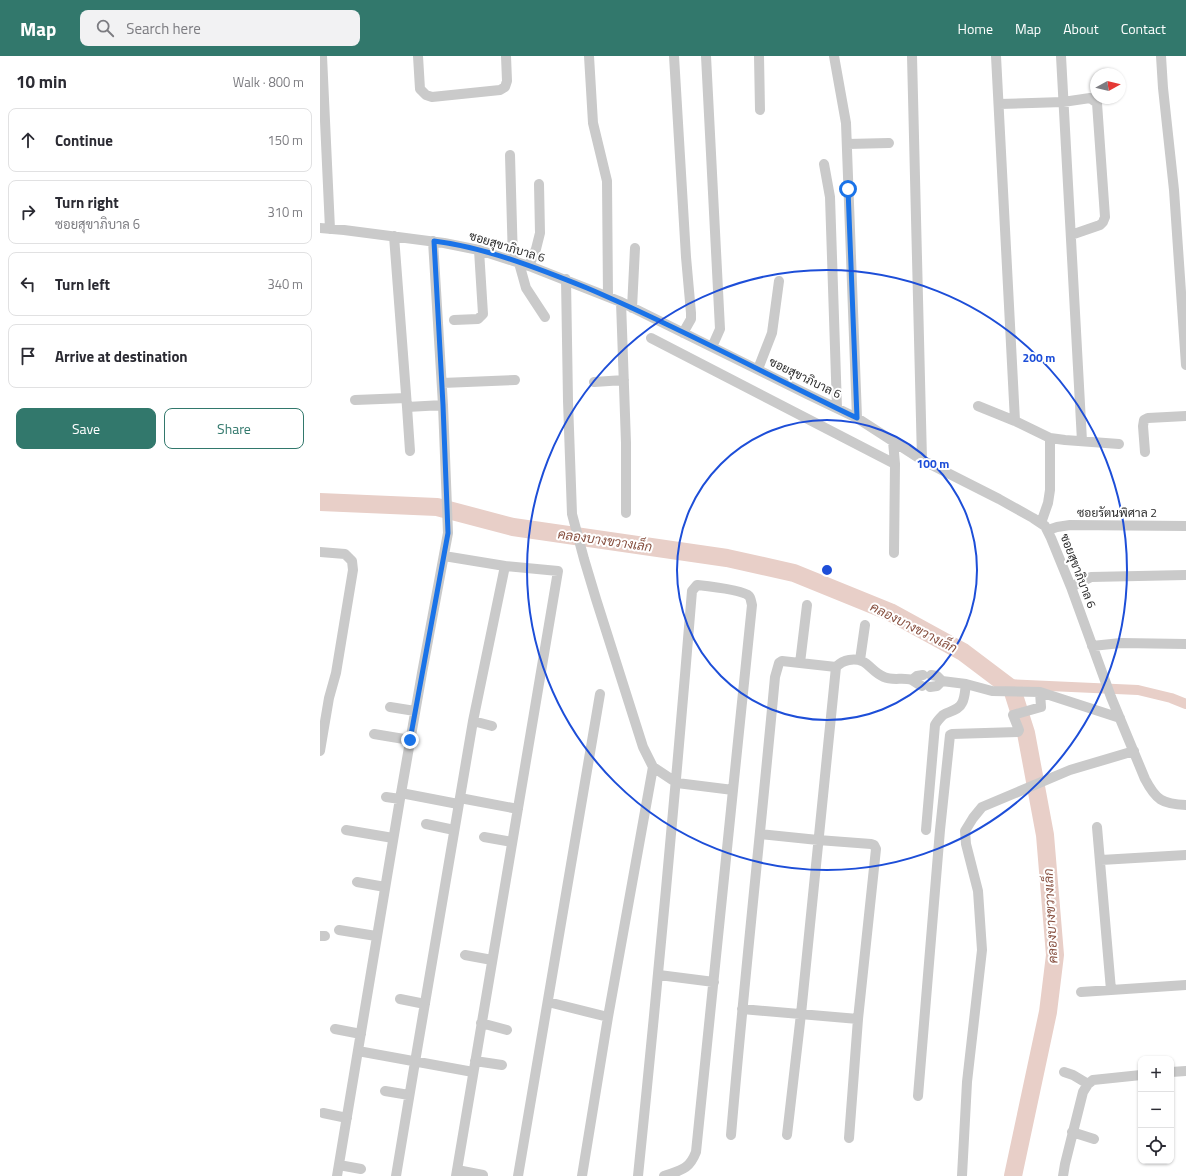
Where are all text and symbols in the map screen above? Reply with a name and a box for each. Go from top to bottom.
search box [80,10,360,46]
text: Map [20,14,56,43]
icon: search [94,17,116,39]
text: Search here [126,17,201,40]
text: Home [958,18,993,39]
text: Map [1015,18,1041,39]
text: About [1063,18,1099,39]
text: Contact [1121,18,1166,39]
north arrow [1090,68,1126,104]
text: 10 min [16,69,67,95]
text: Walk · 800 m [233,72,304,92]
icon: ahead [17,129,39,151]
text: Continue [55,129,113,152]
text: 150 m [267,130,303,150]
route start [839,180,857,198]
text: Turn right [55,191,119,214]
icon: right [17,201,39,223]
text: 310 m [267,202,303,222]
text: ซอยสุขาภิบาล 6 [55,214,140,234]
street label: ซอยสุขาภิบาล 6 [467,226,548,267]
icon: left [17,273,39,295]
text: Turn left [55,273,110,296]
text: 340 m [267,274,303,294]
icon: arrive [17,345,39,367]
text: Arrive at destination [55,345,188,368]
text: 200 m [1023,348,1055,367]
street label: ซอยสุขาภิบาล 6 [766,352,845,403]
button: Save [16,408,156,449]
button: Share [164,408,304,449]
text: 100 m [917,454,949,473]
street label: ซอยรัตนพิศาล 2 [1077,503,1157,522]
water label: คลองบางขวางเล็ก [556,523,654,557]
street label: ซอยสุขาภิบาล 6 [1056,531,1101,611]
centre of rings [820,563,834,577]
water label: คลองบางขวางเล็ก [867,596,961,658]
route end [401,731,419,749]
water label: คลองบางขวางเล็ก [1038,868,1062,964]
map controls [1138,1056,1174,1164]
button: + [1138,1056,1174,1092]
button: − [1138,1092,1174,1128]
button: locate [1138,1128,1174,1164]

